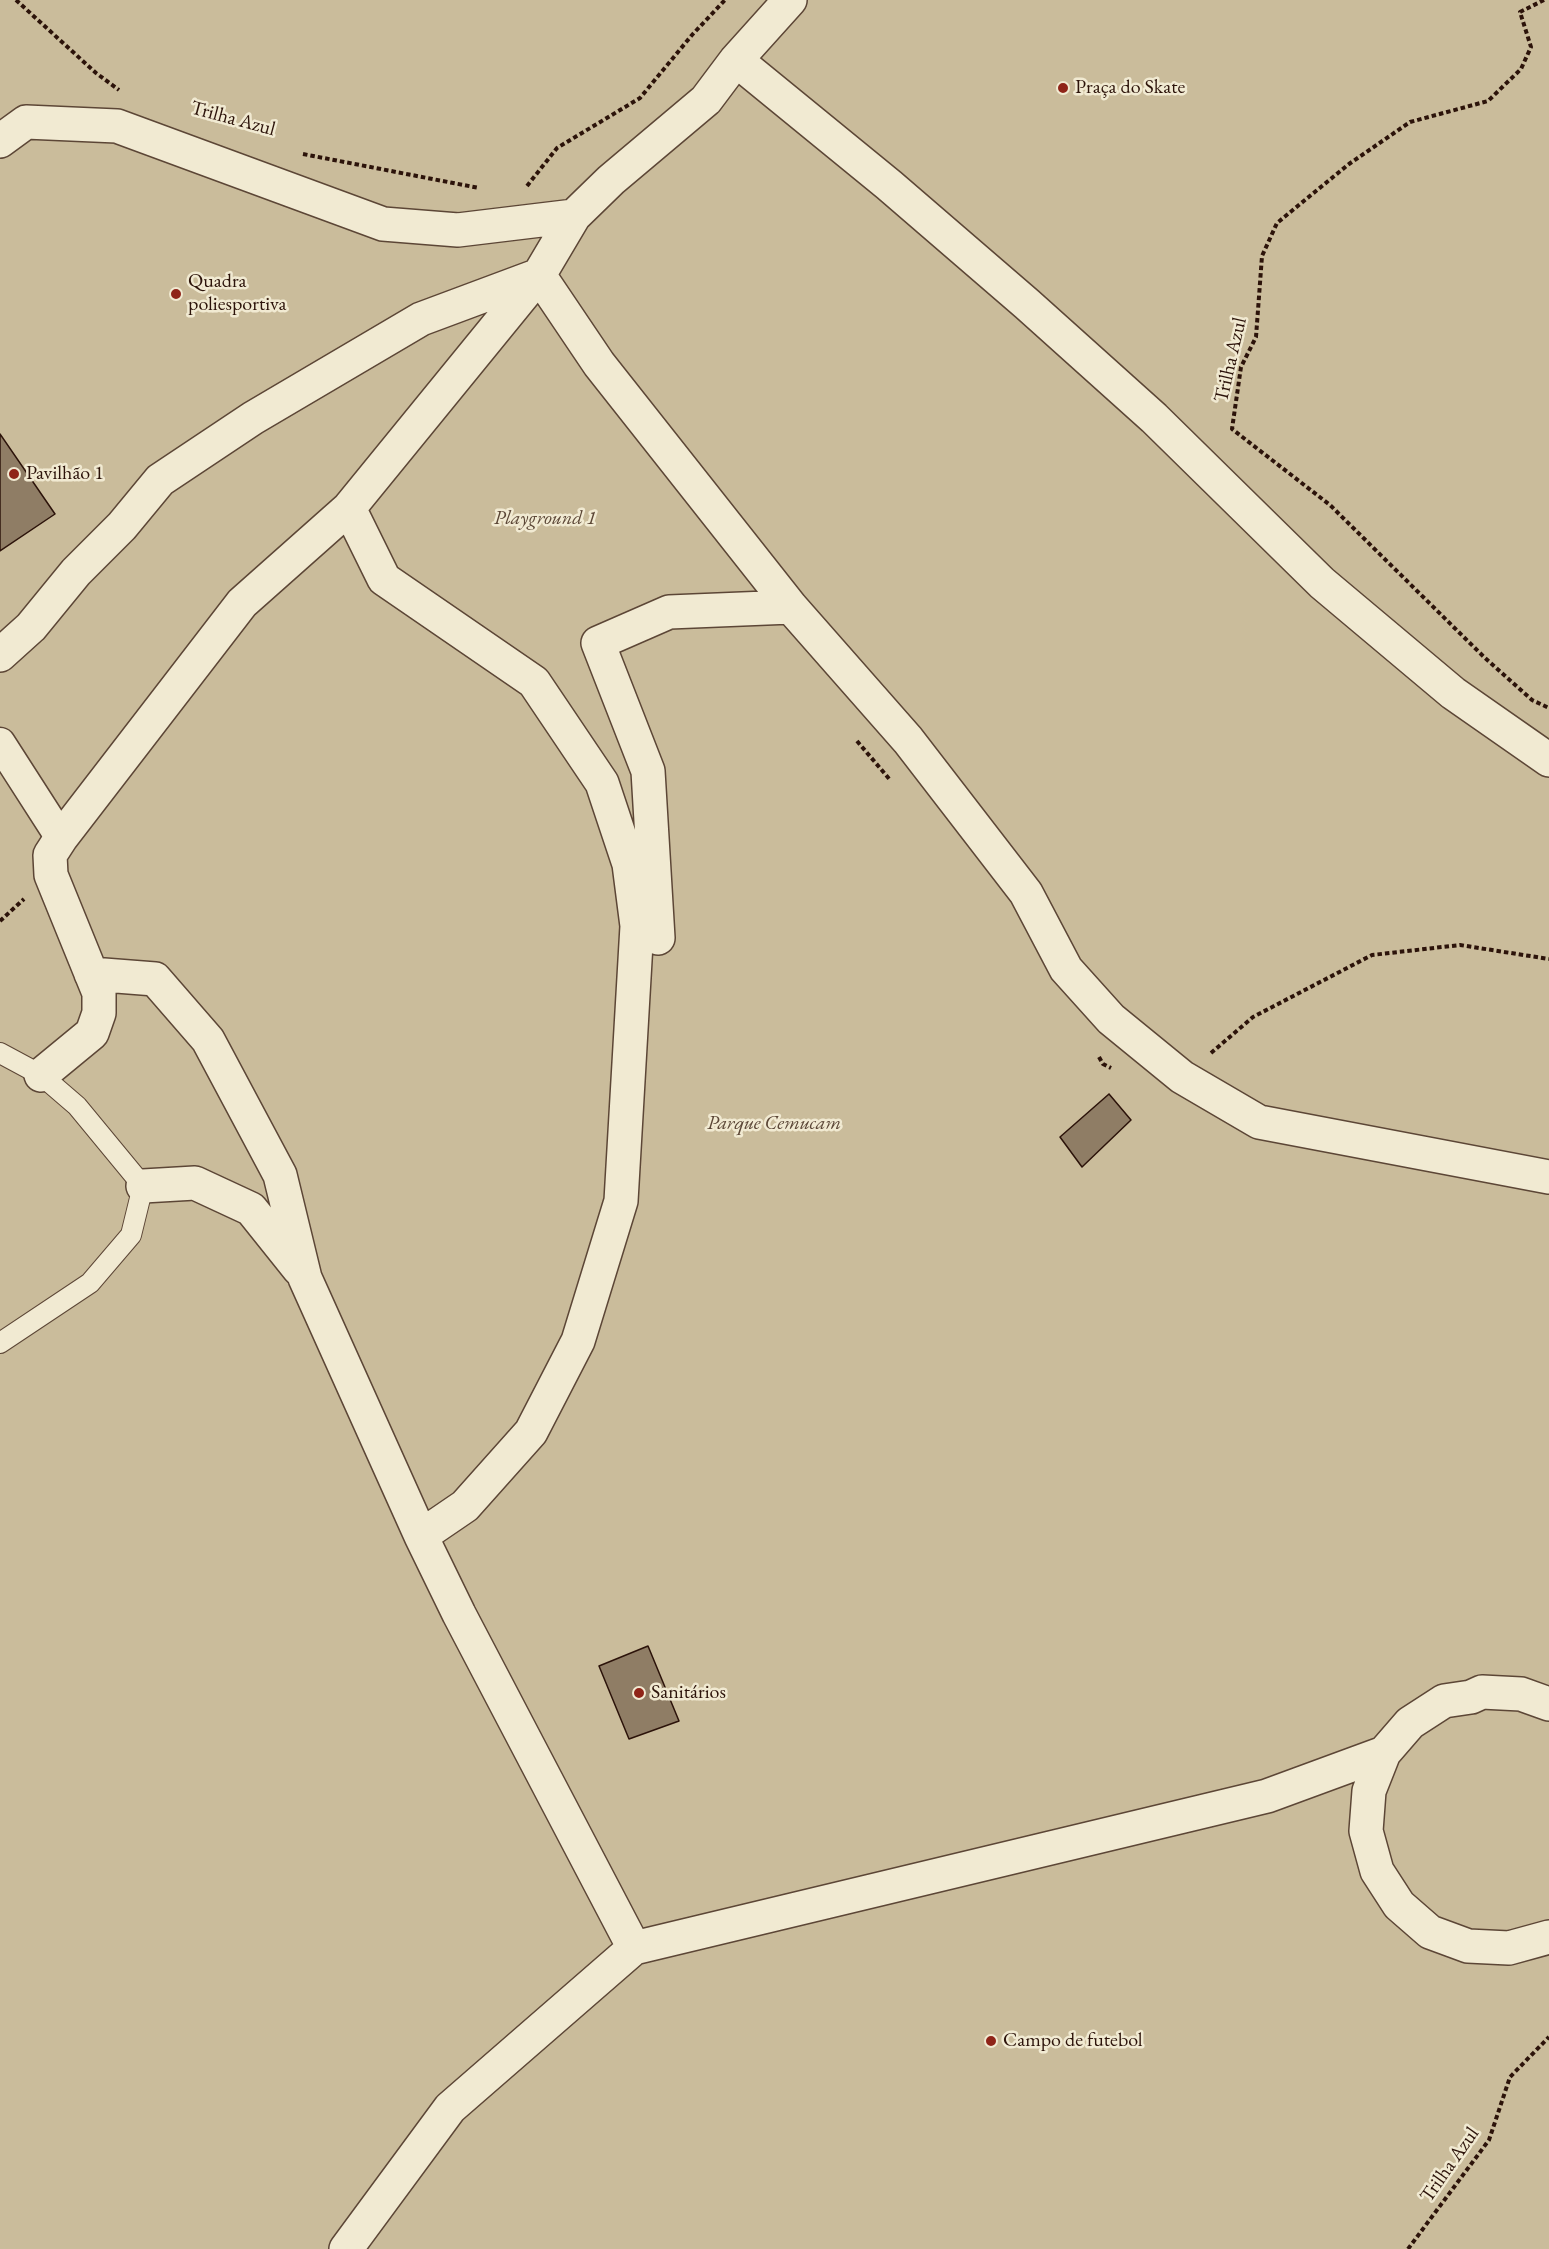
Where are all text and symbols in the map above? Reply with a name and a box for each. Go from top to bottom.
place label: Praça do Skate [1075,76,1185,100]
marker: Praça do Skate [1056,81,1070,95]
street label: Trilha Azul [188,96,278,142]
place label: Quadra poliesportiva [188,270,287,317]
marker: Quadra poliesportiva [169,287,183,301]
street label: Trilha Azul [1210,315,1252,405]
place label: Pavilhão 1 [26,462,104,486]
marker: Pavilhão 1 [7,467,21,481]
park label: Playground 1 [494,507,596,531]
park label: Parque Cemucam [707,1112,841,1136]
place label: Sanitários [651,1681,726,1705]
marker: Sanitários [632,1686,646,1700]
place label: Campo de futebol [1003,2029,1143,2053]
marker: Campo de futebol [984,2034,998,2048]
street label: Trilha Azul [1415,2123,1485,2207]

